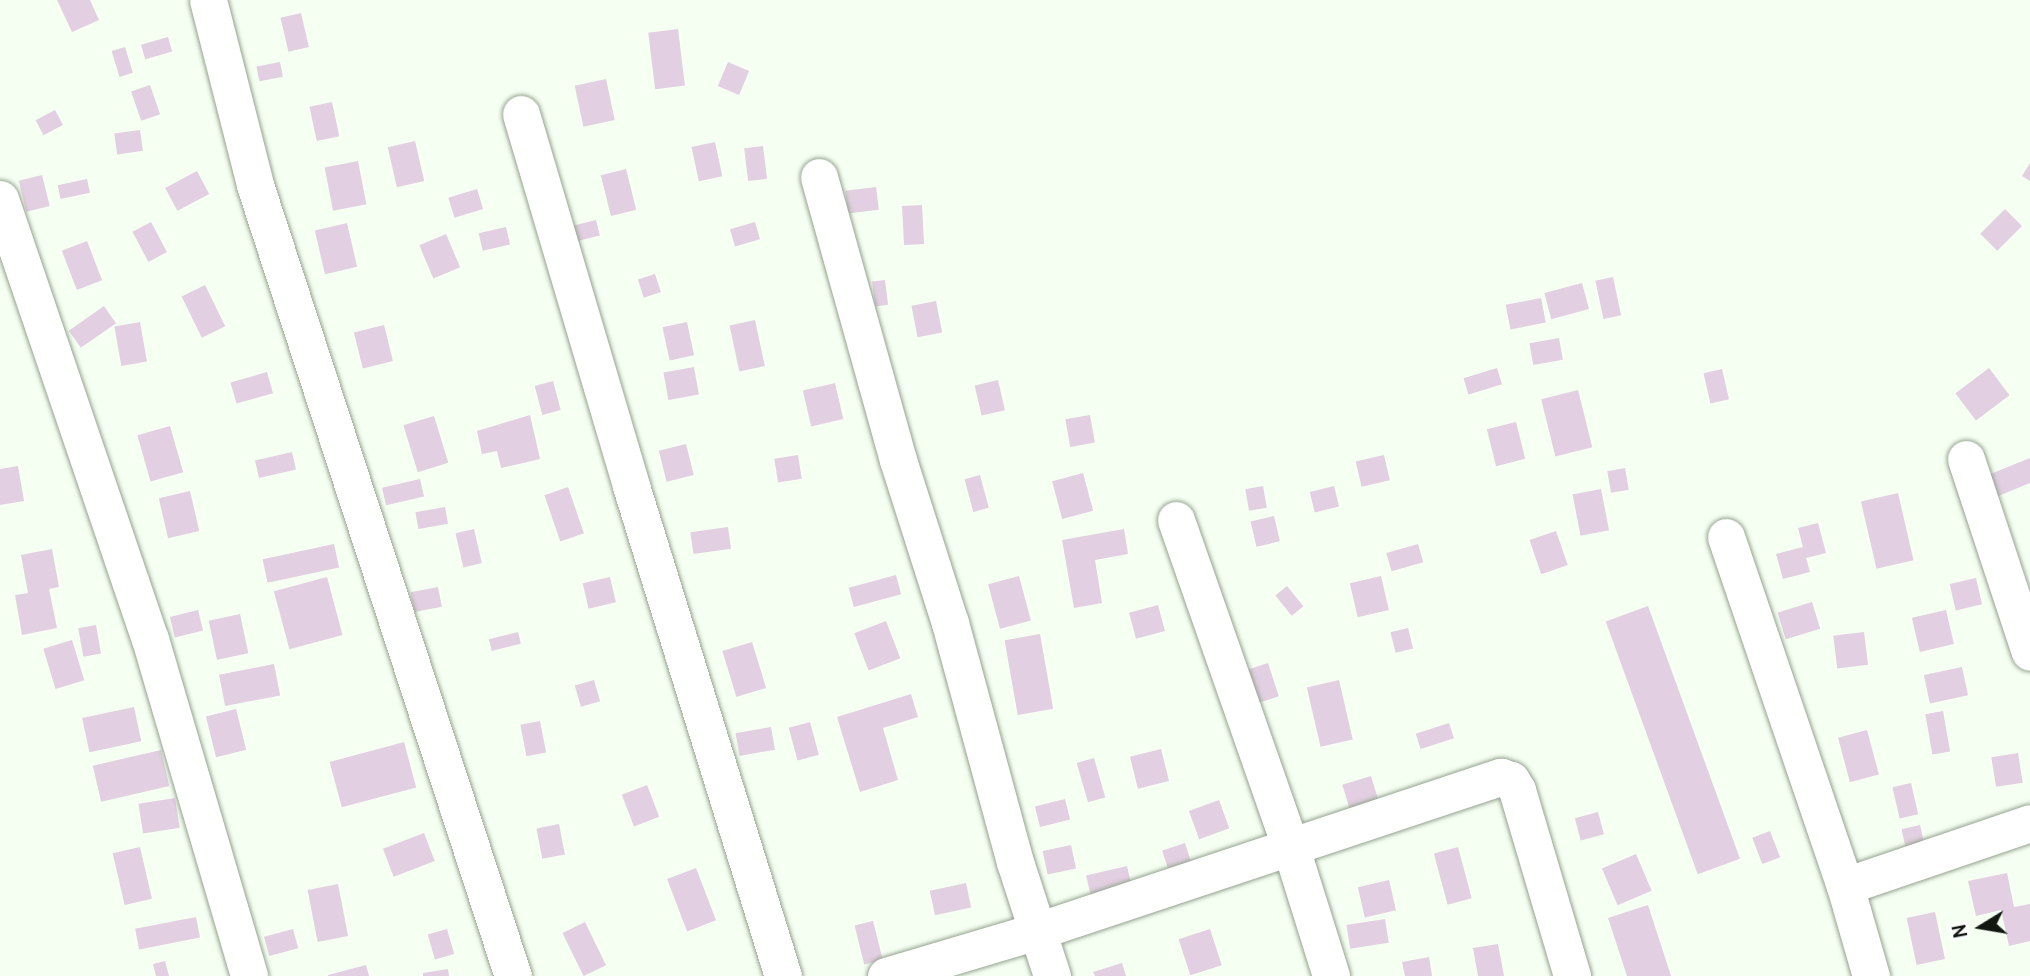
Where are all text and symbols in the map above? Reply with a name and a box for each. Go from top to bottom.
north arrow [1946,892,2016,962]
text: N [1947,922,1972,940]

